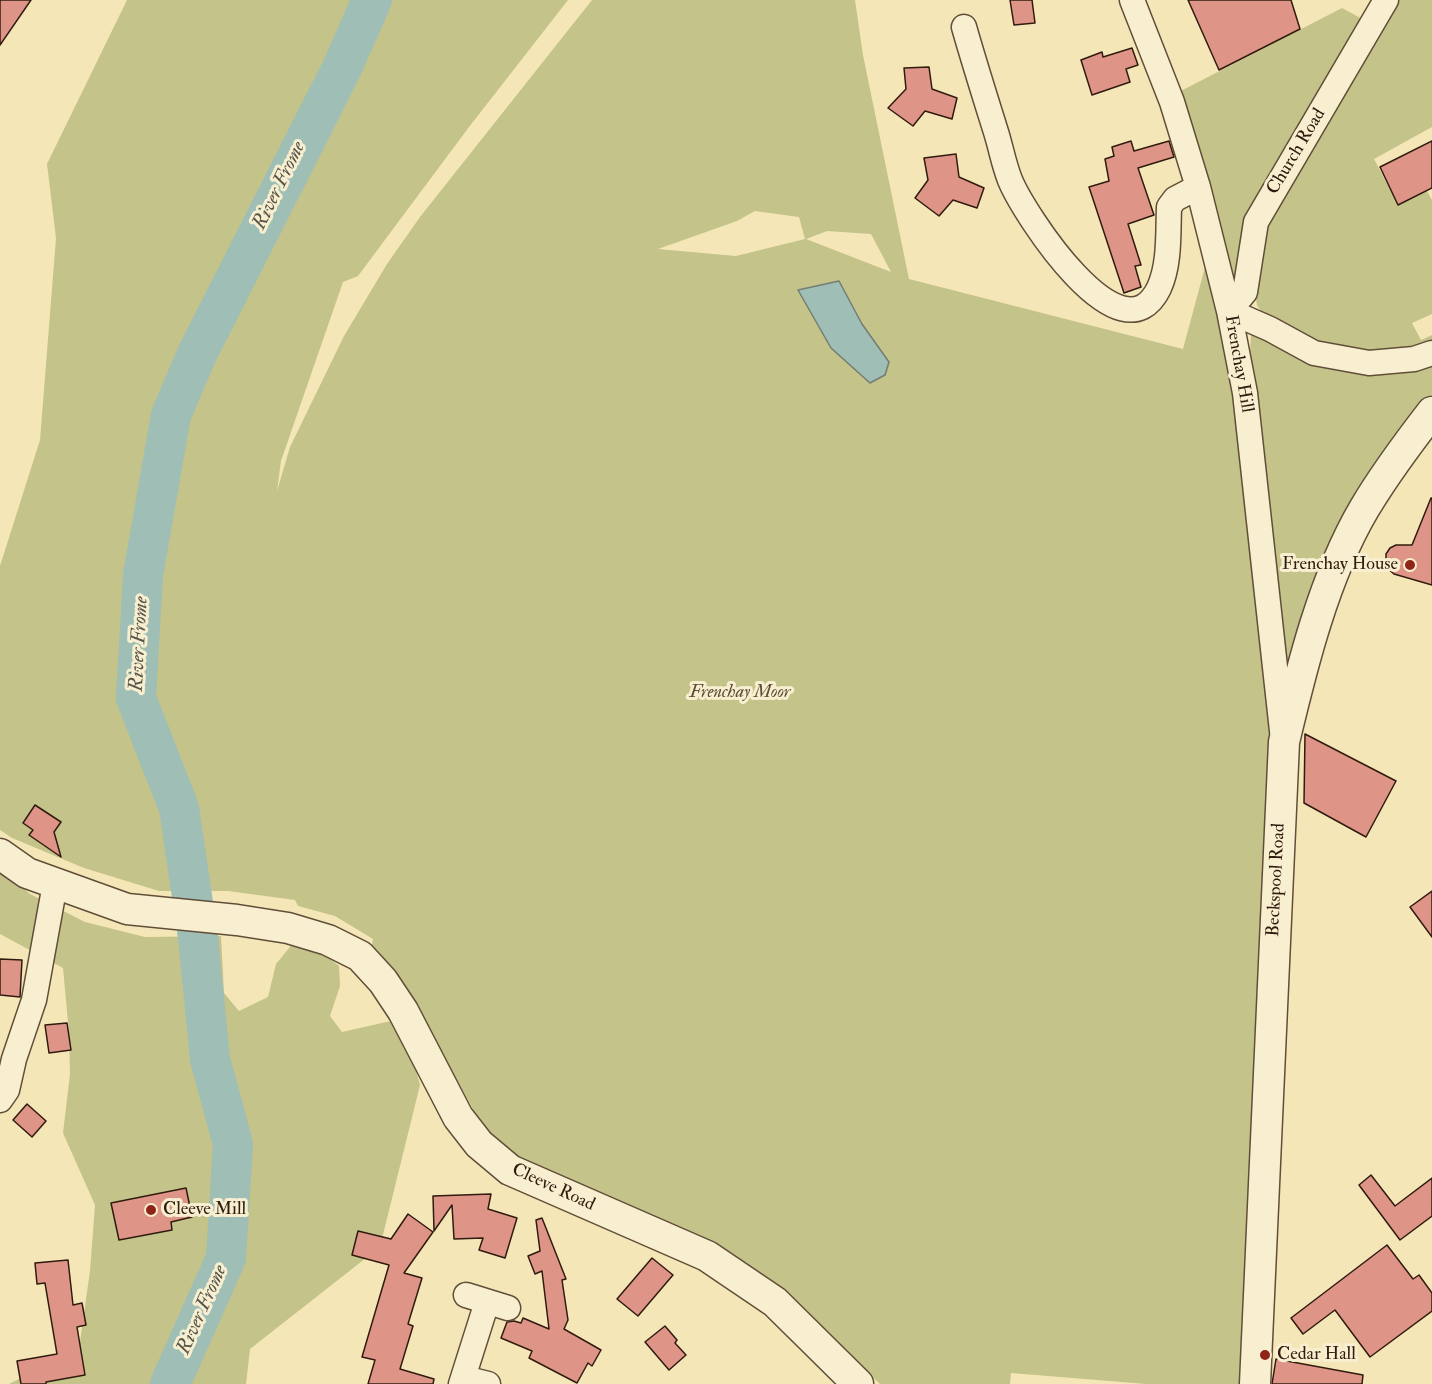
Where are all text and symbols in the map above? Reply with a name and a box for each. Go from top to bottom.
street label: Church Road [1263,105,1331,199]
water label: River Frome [248,138,312,234]
street label: Frenchay Hill [1219,314,1257,414]
place label: Frenchay House [1282,554,1398,576]
marker: Frenchay House [1403,558,1417,572]
water label: River Frome [126,596,154,692]
park label: Frenchay Moor [689,682,791,704]
street label: Beckspool Road [1263,823,1291,937]
street label: Cleeve Road [508,1159,598,1217]
place label: Cleeve Mill [163,1199,246,1221]
marker: Cleeve Mill [144,1203,158,1217]
water label: River Frome [173,1262,233,1358]
place label: Cedar Hall [1277,1344,1356,1366]
marker: Cedar Hall [1258,1348,1272,1362]

